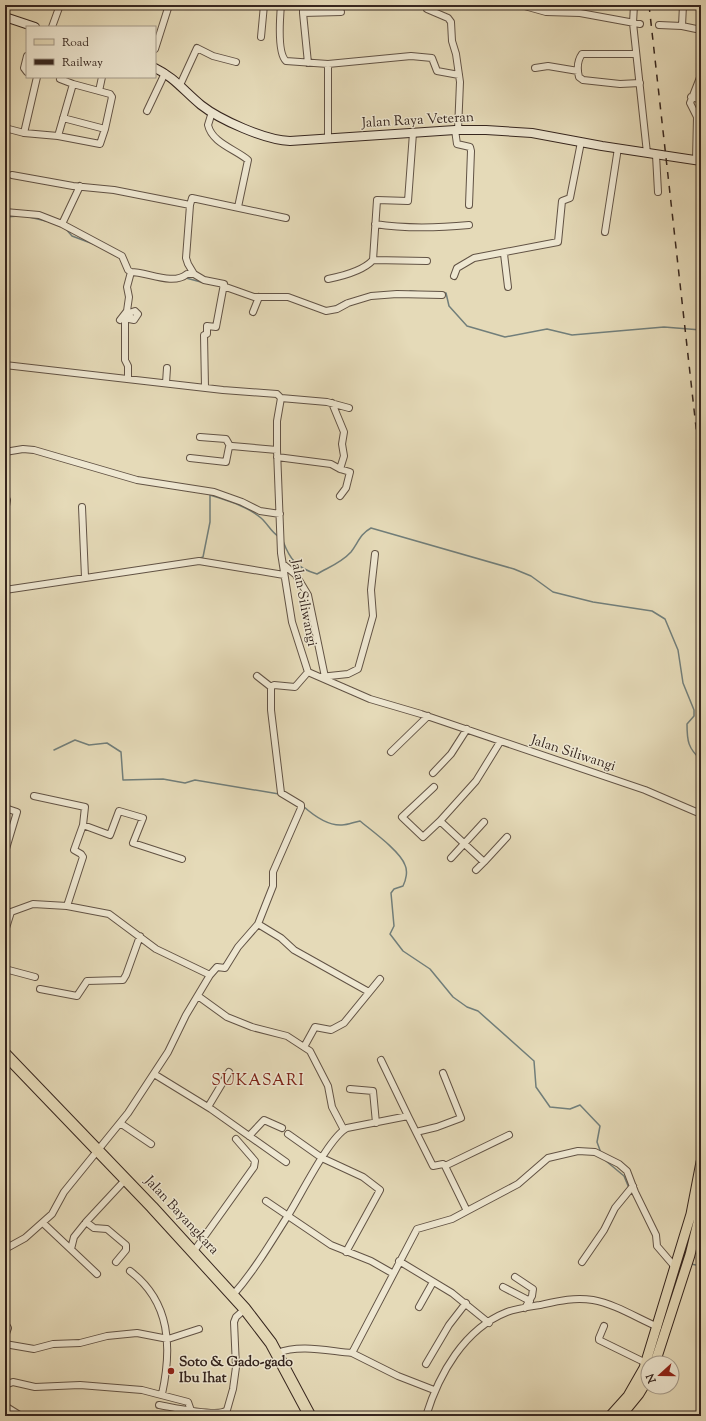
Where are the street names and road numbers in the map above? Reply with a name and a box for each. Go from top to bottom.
street label: Jalan Raya Veteran [360,108,475,134]
street label: Jalan Siliwangi [285,557,321,648]
street label: Jalan Siliwangi [527,731,618,777]
street label: Jalan Bayangkara [138,1171,223,1260]

